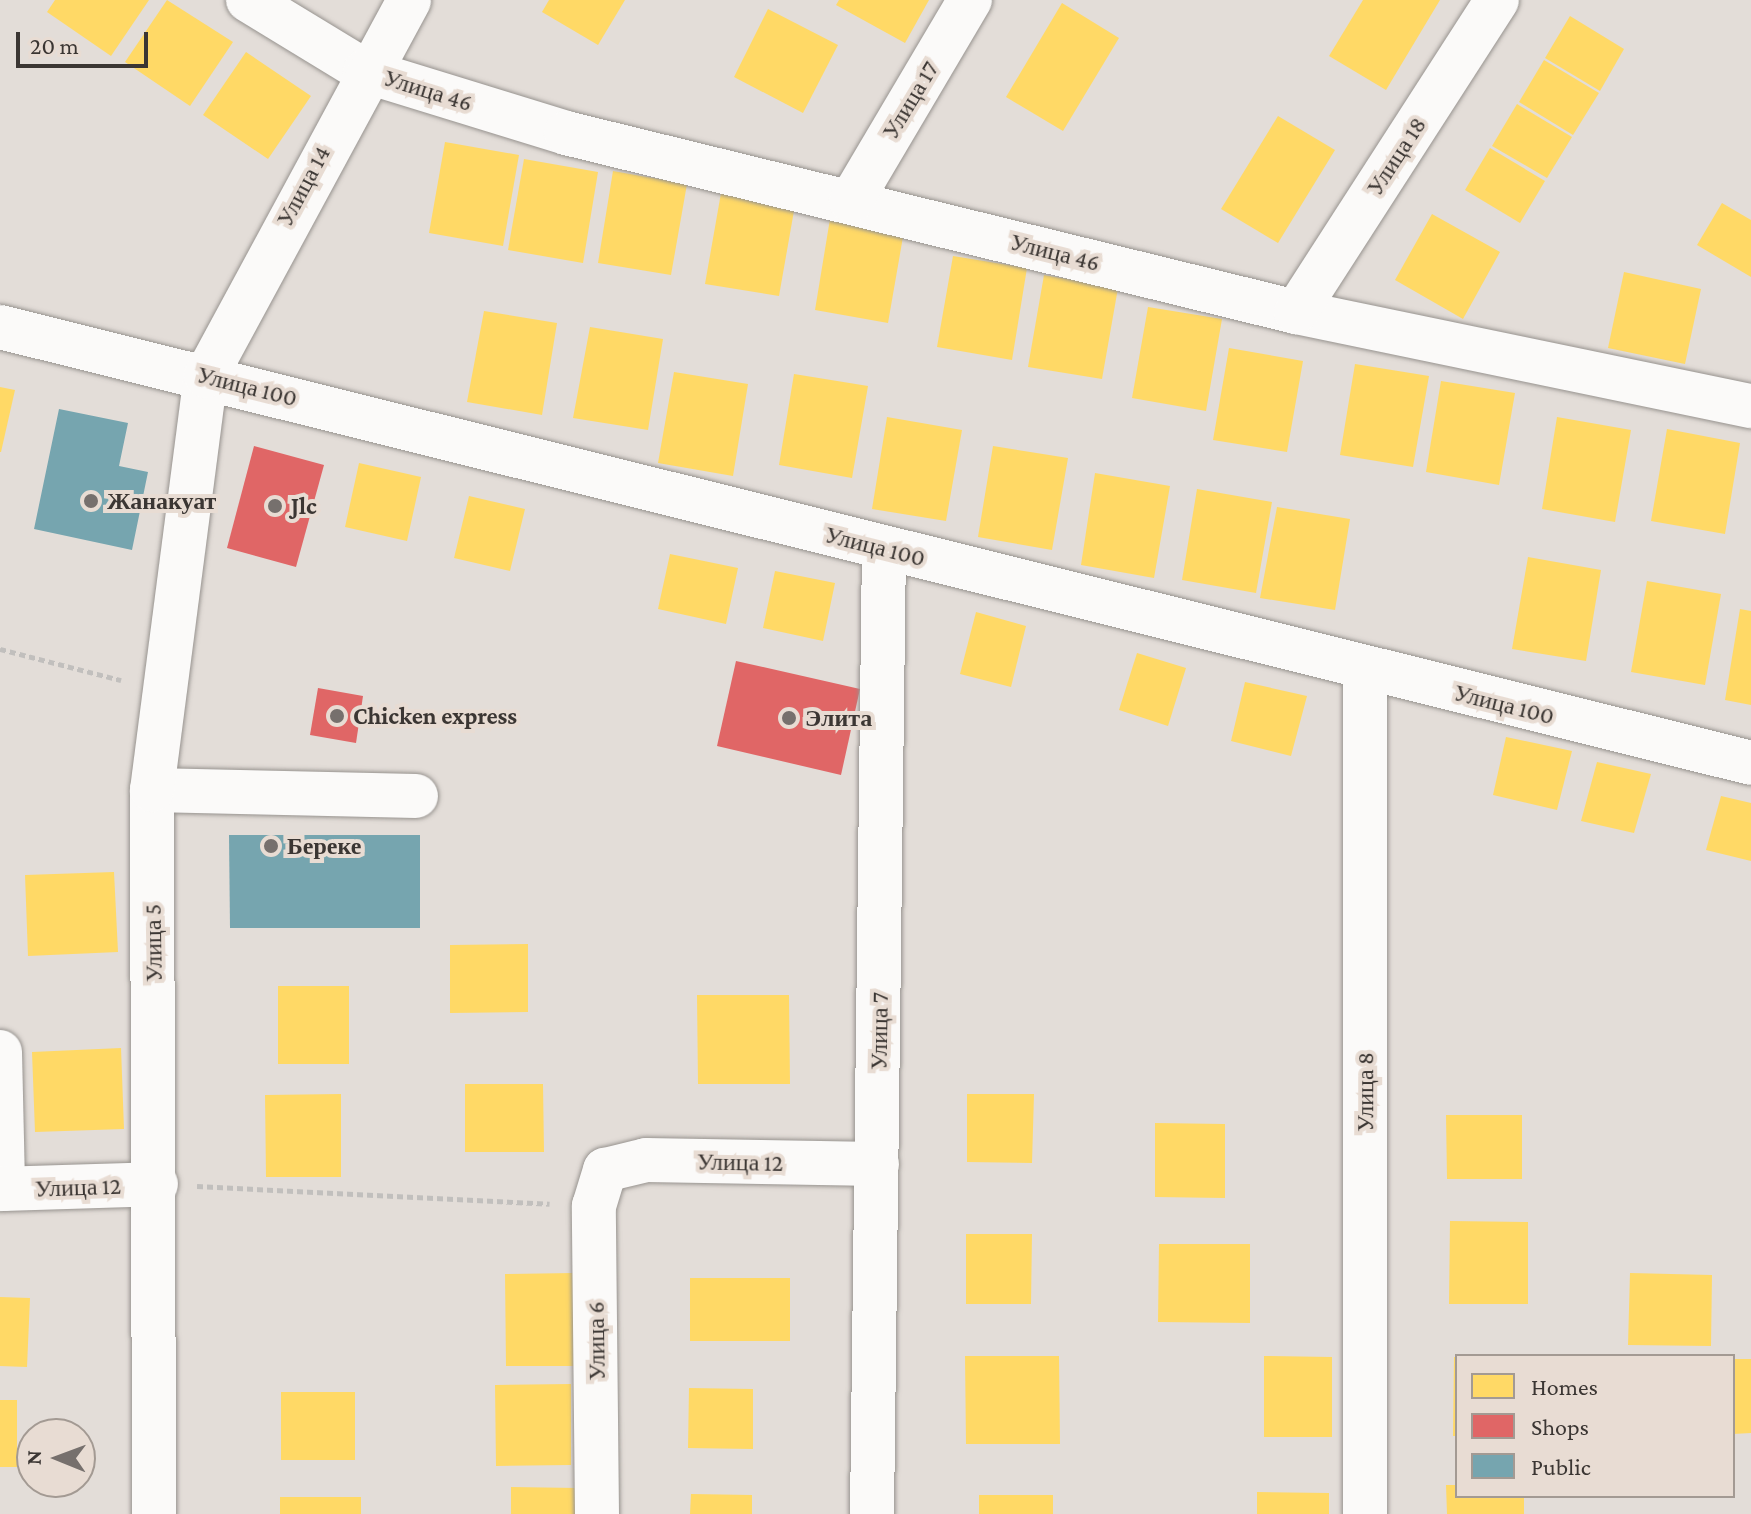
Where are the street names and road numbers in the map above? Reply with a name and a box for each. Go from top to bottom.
street label: Улица 17 [875,56,945,144]
street label: Улица 46 [380,63,476,117]
street label: Улица 18 [1360,111,1432,201]
street label: Улица 14 [270,141,336,231]
street label: Улица 46 [1007,227,1103,277]
street label: Улица 100 [194,360,300,412]
street label: Улица 100 [822,520,928,572]
street label: Улица 100 [1451,678,1557,730]
street label: Улица 5 [138,904,168,982]
street label: Улица 7 [864,992,894,1070]
street label: Улица 8 [1351,1052,1379,1132]
street label: Улица 12 [697,1147,783,1177]
street label: Улица 12 [34,1171,122,1203]
street label: Улица 6 [581,1301,611,1381]

